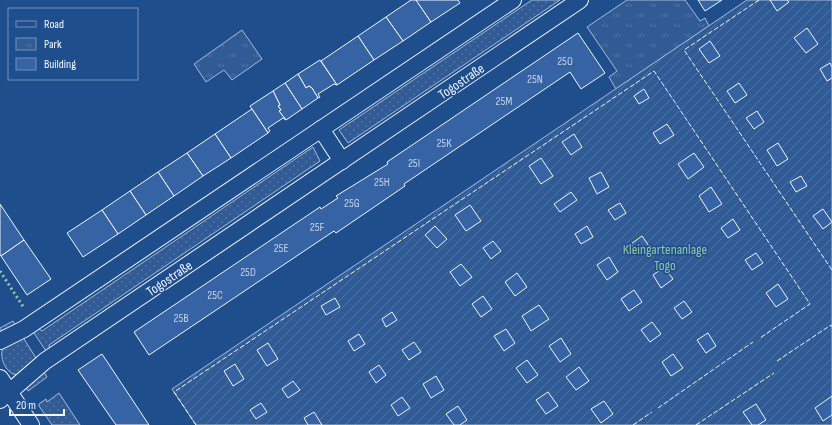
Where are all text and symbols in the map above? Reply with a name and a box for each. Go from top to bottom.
legend [8,8,138,80]
text: Road [44,17,64,32]
text: Park [44,37,62,52]
house number: 25O [557,54,573,69]
text: Building [44,57,76,72]
street label: Togostraße [435,60,488,103]
house number: 25N [527,72,543,87]
house number: 25M [496,94,512,109]
house number: 25K [436,136,452,151]
house number: 25I [408,156,420,171]
house number: 25H [374,175,390,190]
house number: 25G [344,196,360,211]
house number: 25F [310,220,325,235]
house number: 25E [274,241,288,256]
park label: Kleingartenanlage Togo [623,241,707,274]
street label: Togostraße [143,257,196,300]
house number: 25D [240,265,256,280]
house number: 25C [207,288,223,303]
house number: 25B [173,311,189,326]
scale bar [10,391,64,417]
text: 20 m [16,398,36,413]

